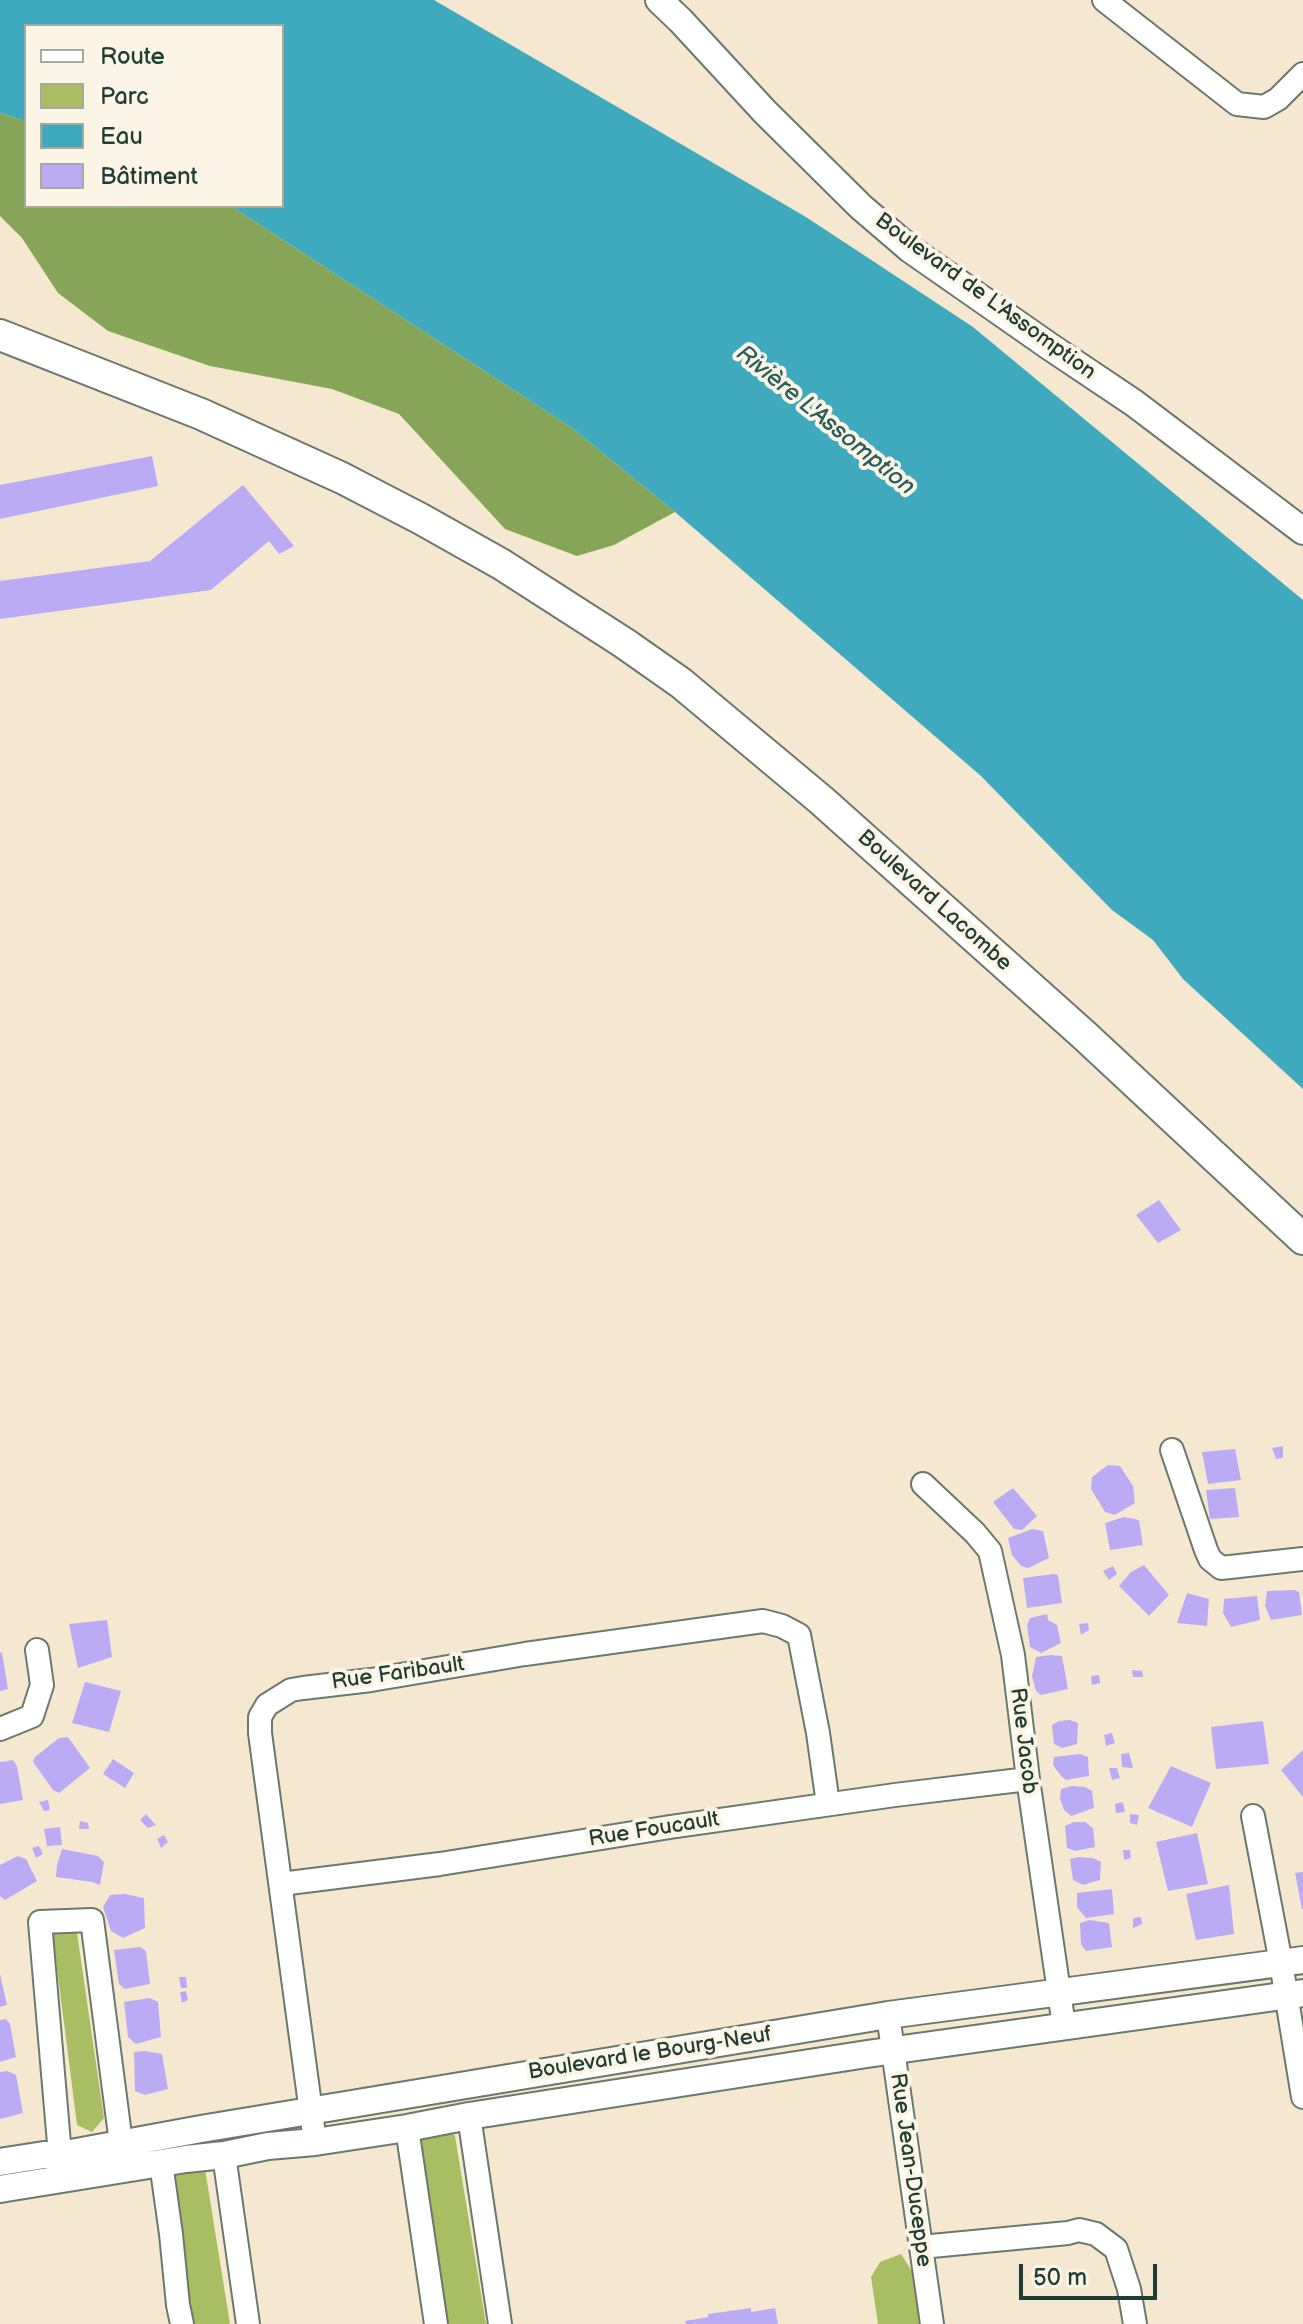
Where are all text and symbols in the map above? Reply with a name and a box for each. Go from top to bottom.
legend [24,24,284,208]
text: Route [100,42,165,71]
text: Parc [100,82,149,111]
text: Eau [100,122,143,151]
text: Bâtiment [100,162,198,191]
street label: Boulevard de L'Assomption [869,208,1101,386]
water label: Rivière L'Assomption [730,340,920,502]
street label: Boulevard Lacombe [851,825,1017,977]
street label: Rue Faribault [330,1652,466,1696]
street label: Rue Jacob [1003,1686,1043,1796]
street label: Rue Foucault [587,1807,721,1853]
street label: Boulevard le Bourg-Neuf [526,2022,774,2086]
street label: Rue Jean-Duceppe [883,2071,937,2269]
scale bar [1023,2248,1161,2298]
text: 50 m [1033,2263,1087,2292]

